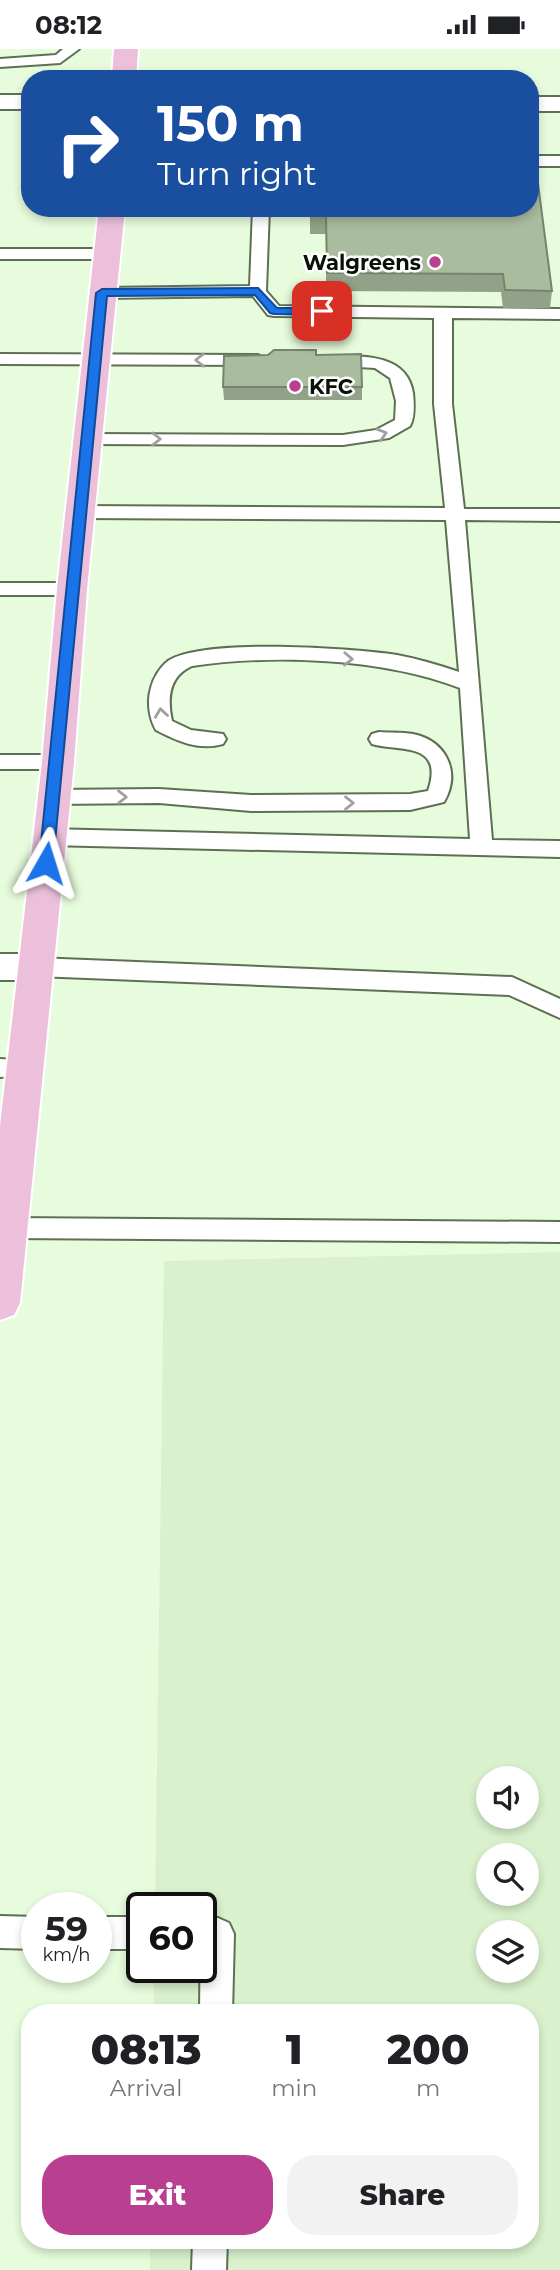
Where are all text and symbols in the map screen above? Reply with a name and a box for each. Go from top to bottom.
text: 08:12 [35,9,102,41]
text: 150 m [157,94,304,153]
icon: right [42,98,133,189]
text: Turn right [157,154,317,193]
place label: Walgreens [303,250,421,275]
marker: Walgreens [427,254,443,270]
pin [292,281,352,341]
icon: arrive [303,292,341,330]
one-way arrow [194,352,205,368]
place label: KFC [309,374,353,399]
marker: KFC [287,378,303,394]
one-way arrow [376,428,388,443]
one-way arrow [151,431,161,447]
one-way arrow [342,651,353,666]
one-way arrow [154,707,169,719]
one-way arrow [116,789,127,804]
one-way arrow [344,795,354,811]
position arrow [9,826,83,900]
map controls [476,1766,539,1983]
button: sound [476,1766,539,1829]
button: search [476,1843,539,1906]
speed limit sign: 60 [126,1892,217,1983]
text: 59 [45,1907,88,1950]
button: layers [476,1920,539,1983]
text: km/h [42,1944,91,1966]
text: 08:13 [91,2023,202,2075]
text: 1 [286,2023,303,2075]
text: 200 [387,2023,469,2075]
text: Arrival [110,2074,182,2102]
text: min [271,2074,317,2102]
text: m [416,2074,440,2102]
button: Exit [42,2155,273,2235]
button: Share [287,2155,518,2235]

